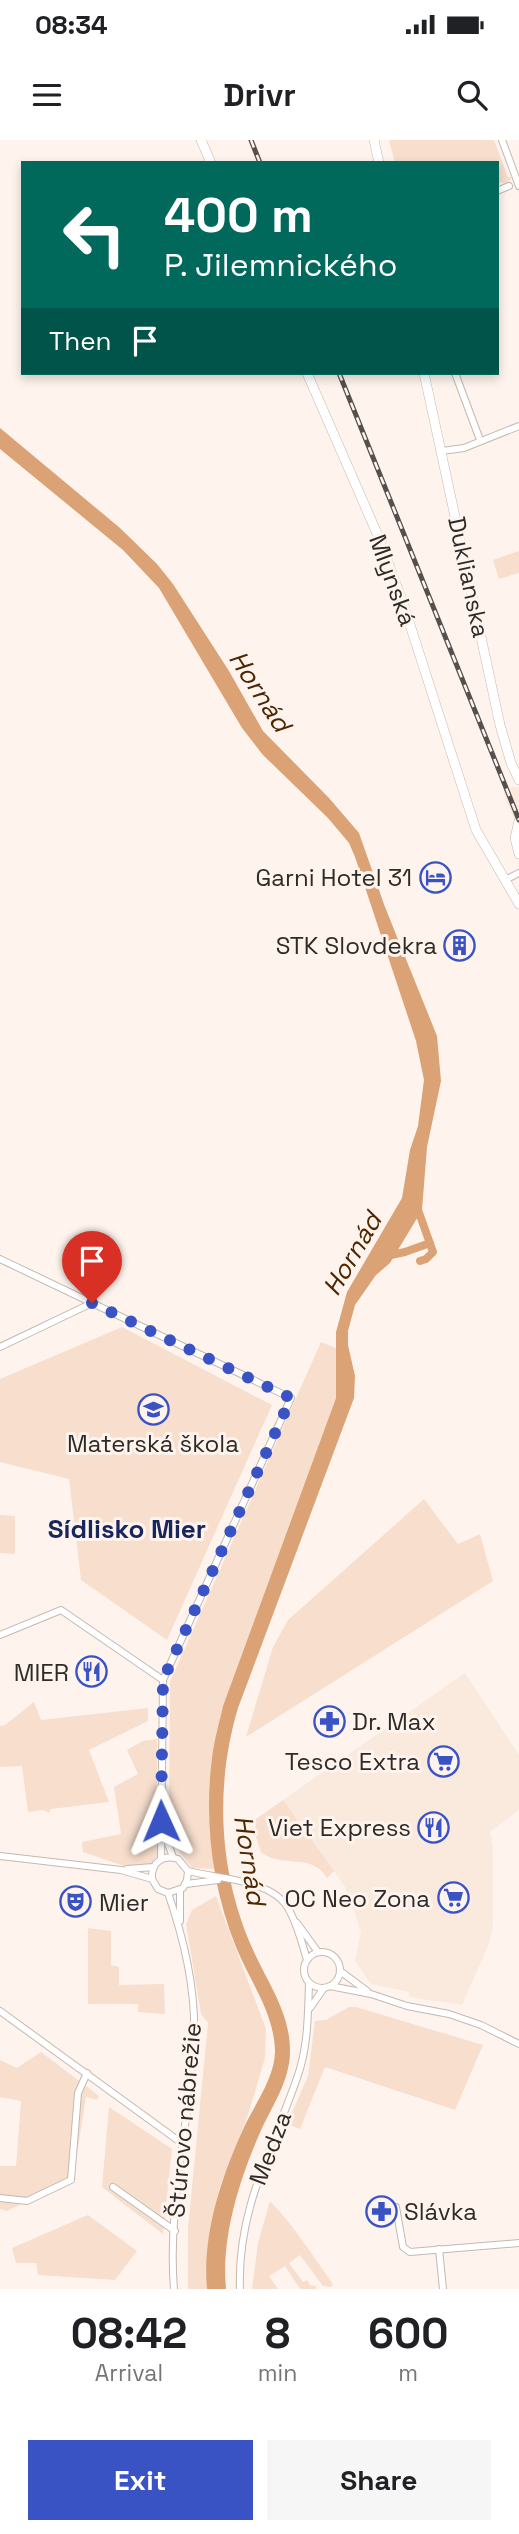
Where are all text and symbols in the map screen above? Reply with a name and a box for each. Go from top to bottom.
text: 08:34 [35,8,108,42]
text: Drivr [223,75,296,115]
icon: menu [28,76,66,114]
icon: search [453,76,491,114]
text: 400 m [164,184,313,246]
icon: left [49,189,140,280]
text: P. Jilemnického [164,245,397,285]
icon: arrive [126,322,164,360]
text: Then [49,324,112,358]
street label: Duklianska [441,514,497,641]
street label: Mlynská [362,530,424,630]
water label: Hornád [221,644,301,741]
hotel icon: Garni Hotel 31 [418,860,452,894]
place label: Garni Hotel 31 [255,862,412,893]
building icon: STK Slovdekra [443,928,477,962]
place label: STK Slovdekra [276,930,437,961]
water label: Hornád [315,1204,391,1302]
pin [62,1231,122,1303]
icon: arrive [73,1242,111,1280]
school or university icon: Materská škola [136,1392,170,1426]
place label: Materská škola [67,1428,239,1459]
district label: Sídlisko Mier [48,1512,206,1546]
restaurant icon: MIER [75,1655,109,1689]
place label: MIER [14,1657,69,1688]
pharmacy icon: Dr. Max [312,1704,346,1738]
place label: Dr. Max [352,1706,436,1737]
supermarket icon: Tesco Extra [426,1744,460,1778]
place label: Tesco Extra [285,1746,420,1777]
position arrow [124,1784,198,1858]
restaurant icon: Viet Express [417,1810,451,1844]
place label: Viet Express [268,1812,411,1843]
water label: Hornád [226,1813,274,1910]
supermarket icon: OC Neo Zona [436,1881,470,1915]
place label: OC Neo Zona [284,1883,430,1914]
theatre icon: Mier [59,1885,93,1919]
place label: Mier [99,1887,149,1918]
street label: Štúrovo nábrežie [160,2021,208,2219]
street label: Medza [242,2106,298,2189]
pharmacy icon: Slávka [364,2194,398,2228]
place label: Slávka [404,2196,477,2227]
text: 08:42 [71,2307,187,2360]
text: 8 [265,2307,290,2360]
text: 600 [368,2307,448,2360]
text: Arrival [95,2358,163,2388]
text: min [258,2358,297,2388]
text: m [398,2358,418,2388]
button: Exit [28,2440,253,2520]
button: Share [267,2440,491,2520]

